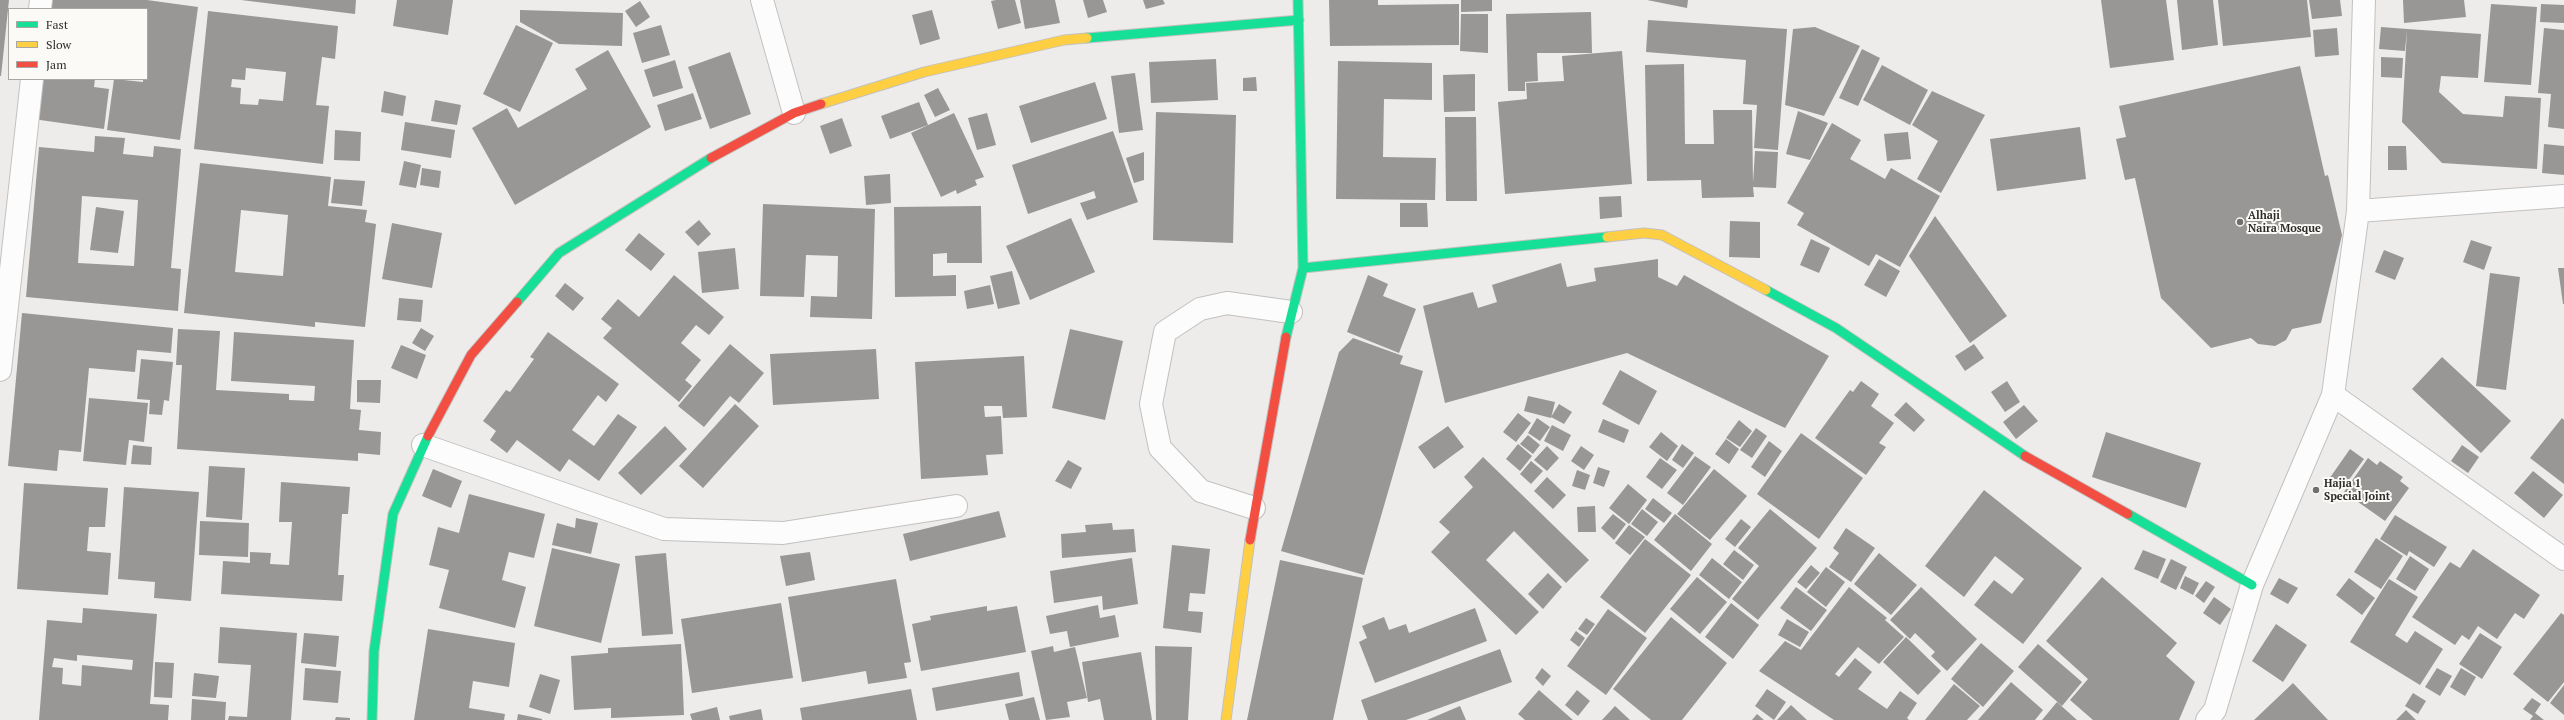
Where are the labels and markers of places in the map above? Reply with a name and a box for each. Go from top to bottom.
place label: Alhaji Naira Mosque [2248,209,2321,235]
marker: Alhaji Naira Mosque [2235,217,2245,227]
place label: Hajia 1 Special Joint [2324,477,2390,503]
marker: Hajia 1 Special Joint [2311,485,2321,495]

